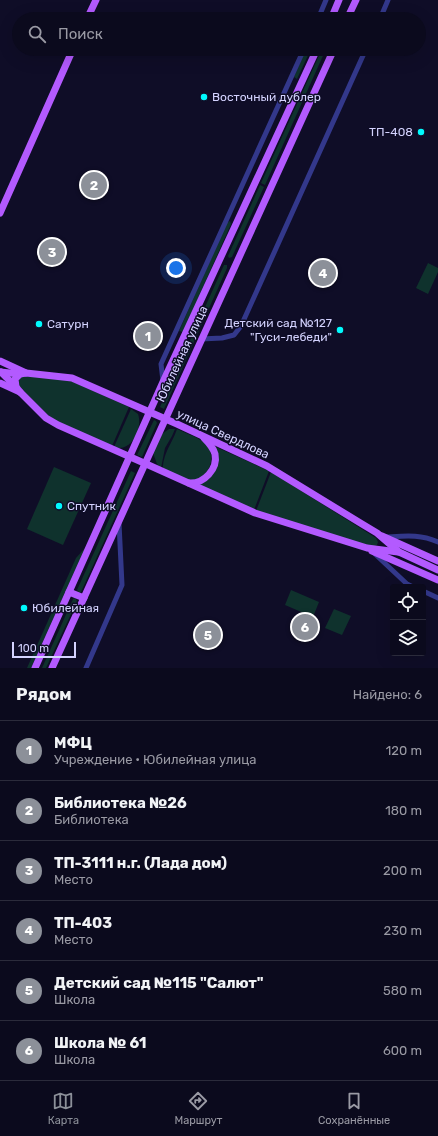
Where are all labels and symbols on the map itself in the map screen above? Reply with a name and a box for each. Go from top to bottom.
place label: Восточный дублер [212,90,321,104]
marker: Восточный дублер [199,92,209,102]
place label: ТП-408 [369,125,413,139]
marker: ТП-408 [416,127,426,137]
pin: 2 [81,170,107,200]
pin: 3 [39,237,65,267]
your location [166,258,186,278]
pin: 4 [310,258,336,288]
street label: Юбилейная улица [154,304,210,404]
place label: Детский сад №127 "Гуси-лебеди" [224,316,332,344]
place label: Сатурн [47,317,89,331]
marker: Сатурн [34,319,44,329]
pin: 1 [135,321,161,351]
marker: Детский сад №127 "Гуси-лебеди" [335,325,345,335]
street label: улица Свердлова [175,406,271,462]
place label: Спутник [67,499,116,513]
marker: Спутник [54,501,64,511]
place label: Юбилейная [32,601,99,615]
marker: Юбилейная [19,603,29,613]
pin: 6 [292,612,318,642]
pin: 5 [195,620,221,650]
scale bar [12,640,76,659]

